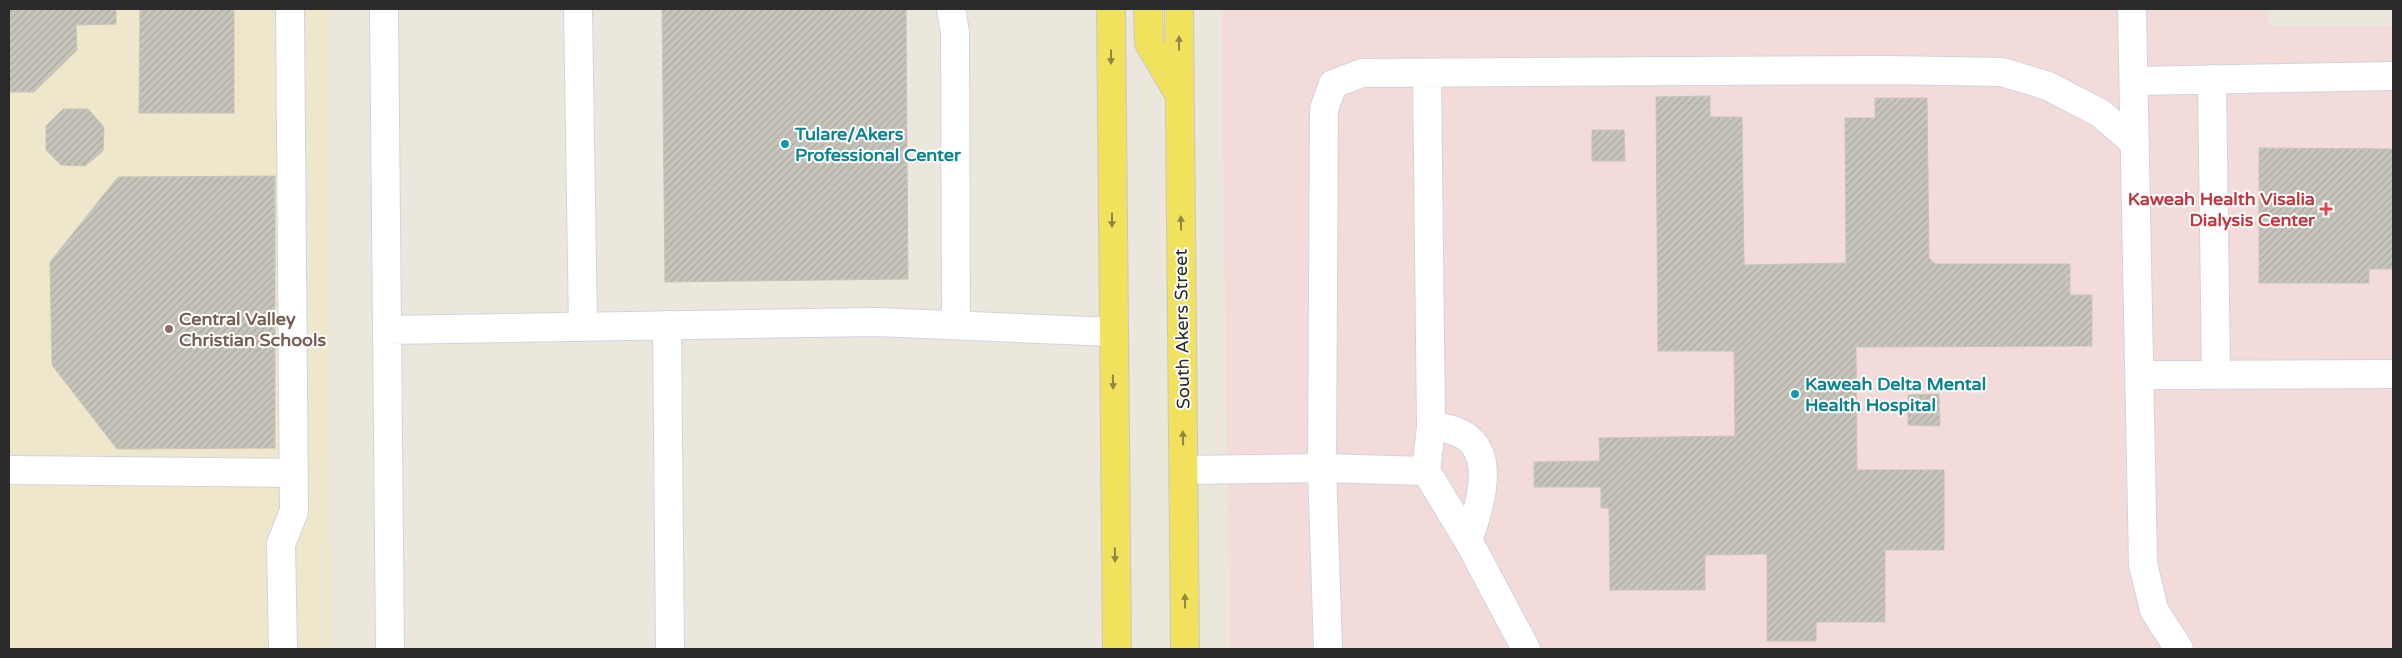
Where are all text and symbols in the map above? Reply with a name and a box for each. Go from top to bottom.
one-way arrow [1175,35,1183,51]
one-way arrow [1107,50,1115,66]
place label: Tulare/Akers Professional Center [794,123,962,166]
marker: Tulare/Akers Professional Center [779,138,791,150]
place label: Kaweah Health Visalia Dialysis Center [2128,188,2316,231]
marker: Kaweah Health Visalia Dialysis Center [2319,202,2333,216]
one-way arrow [1108,212,1116,228]
one-way arrow [1177,215,1185,231]
street label: South Akers Street [1170,249,1194,409]
place label: Central Valley Christian Schools [179,308,327,351]
marker: Central Valley Christian Schools [163,323,175,335]
place label: Kaweah Delta Mental Health Hospital [1805,373,1986,416]
one-way arrow [1109,375,1117,391]
marker: Kaweah Delta Mental Health Hospital [1789,388,1801,400]
one-way arrow [1179,430,1187,446]
one-way arrow [1111,547,1119,563]
one-way arrow [1181,592,1189,608]

